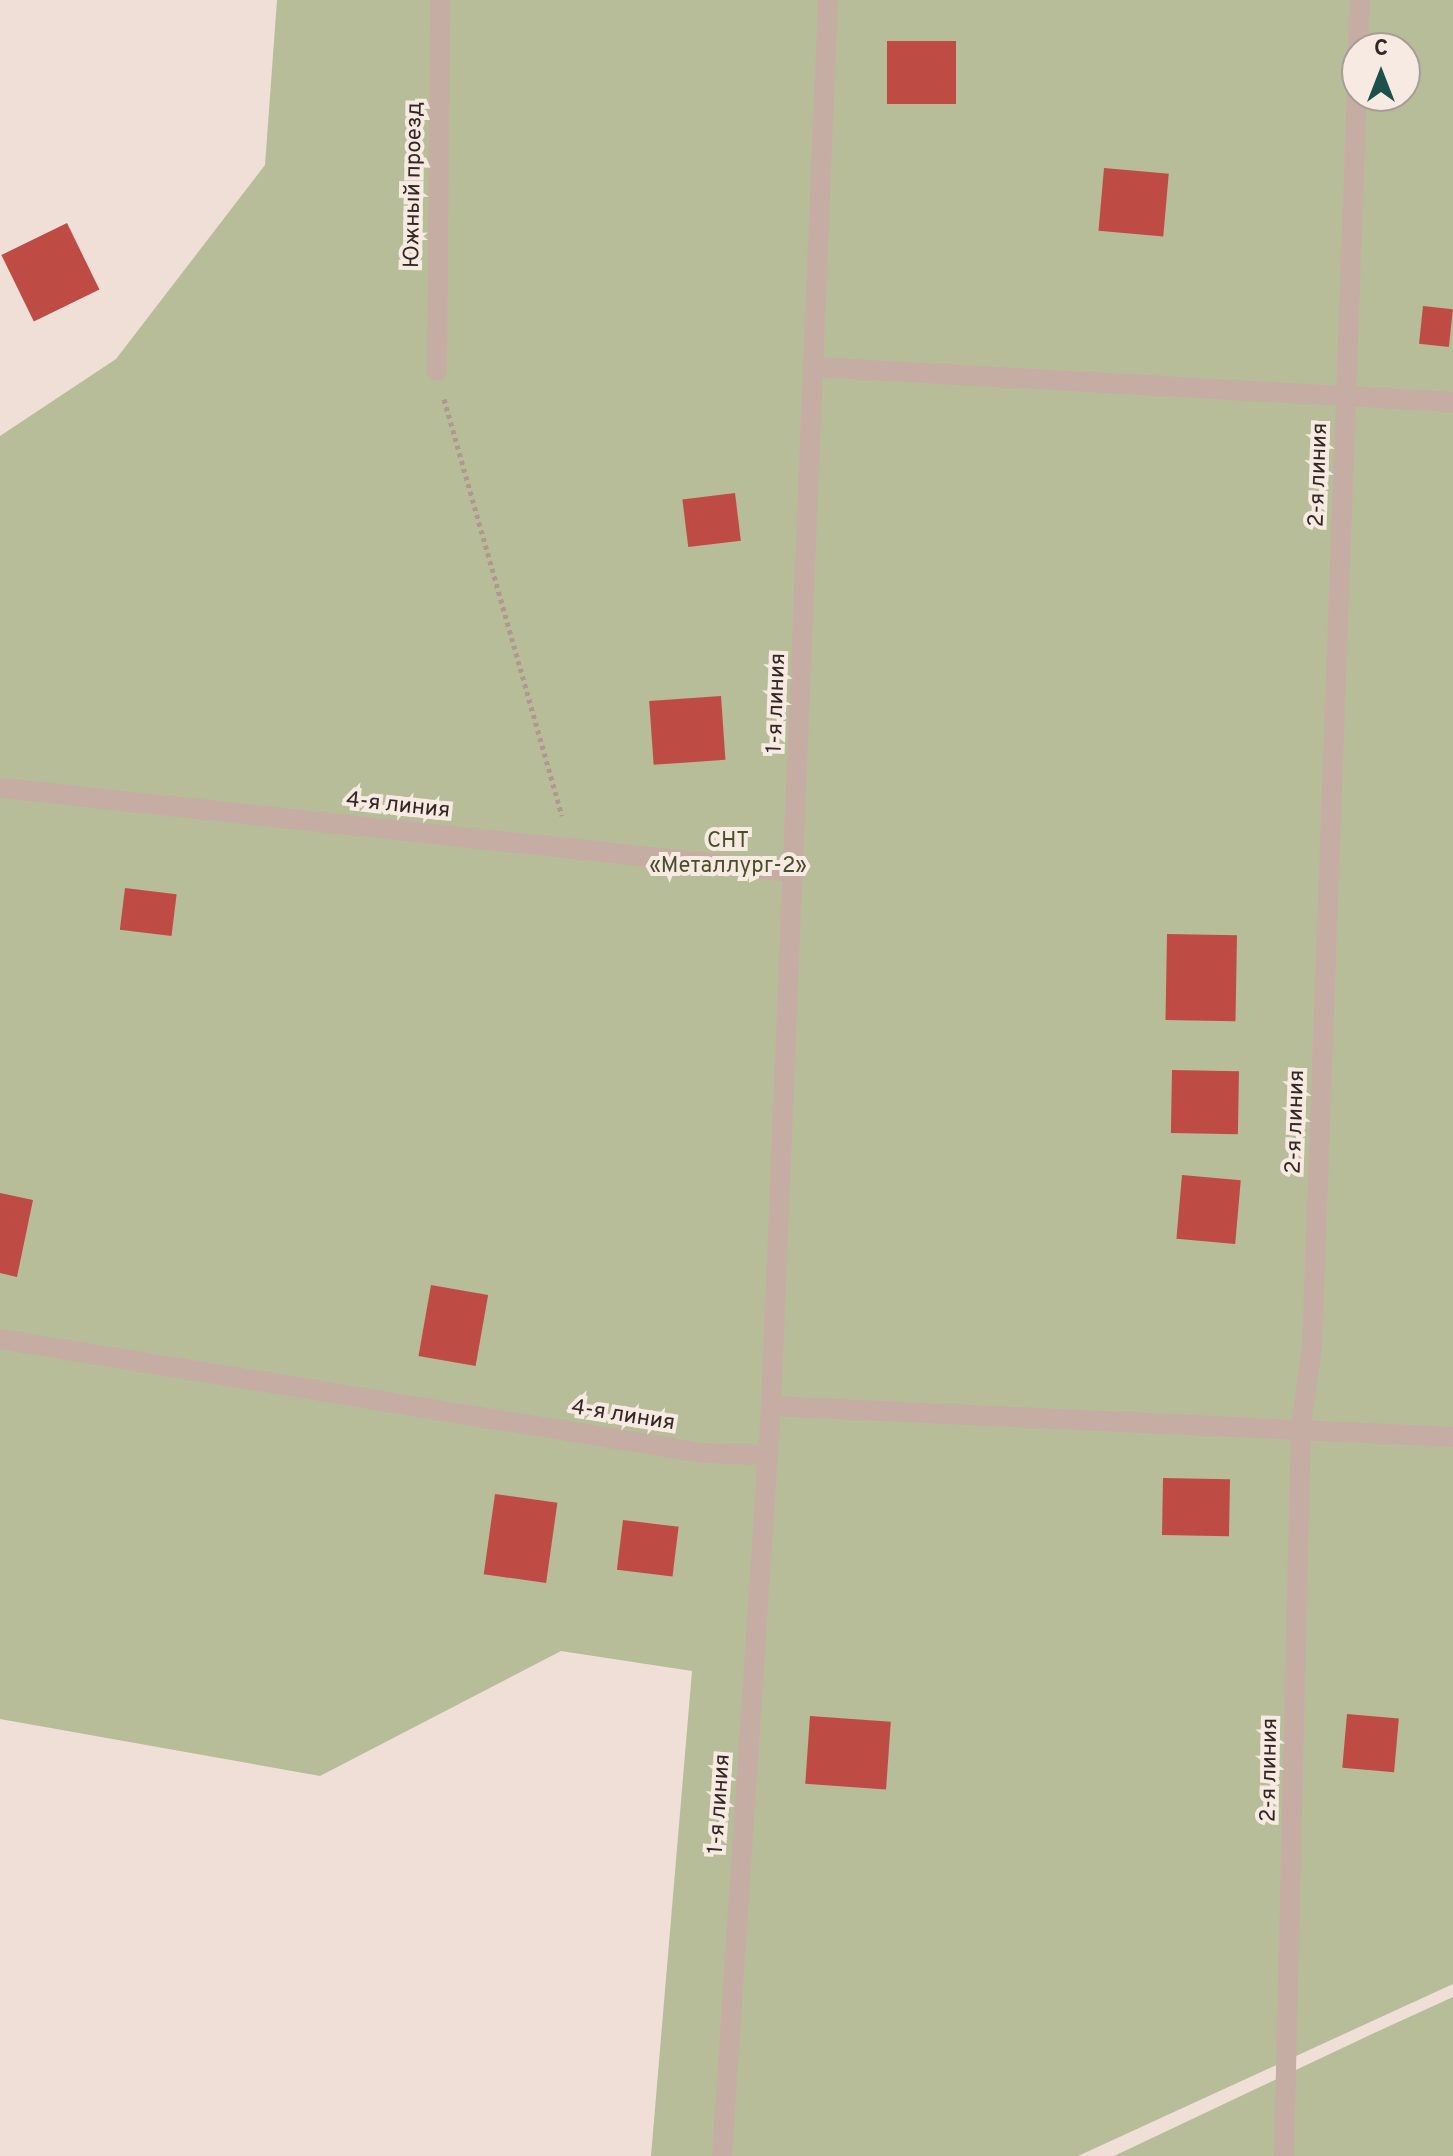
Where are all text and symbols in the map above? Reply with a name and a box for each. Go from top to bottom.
north arrow [1341,32,1421,112]
text: С [1374,36,1388,63]
street label: Южный проезд [399,102,429,268]
street label: 2-я линия [1304,422,1334,528]
street label: 1-я линия [762,653,792,753]
street label: 4-я линия [345,787,451,825]
park label: СНТ «Металлург-2» [649,828,807,880]
street label: 2-я линия [1281,1069,1311,1175]
street label: 4-я линия [569,1395,677,1437]
street label: 2-я линия [1256,1718,1284,1822]
street label: 1-я линия [703,1753,737,1855]

